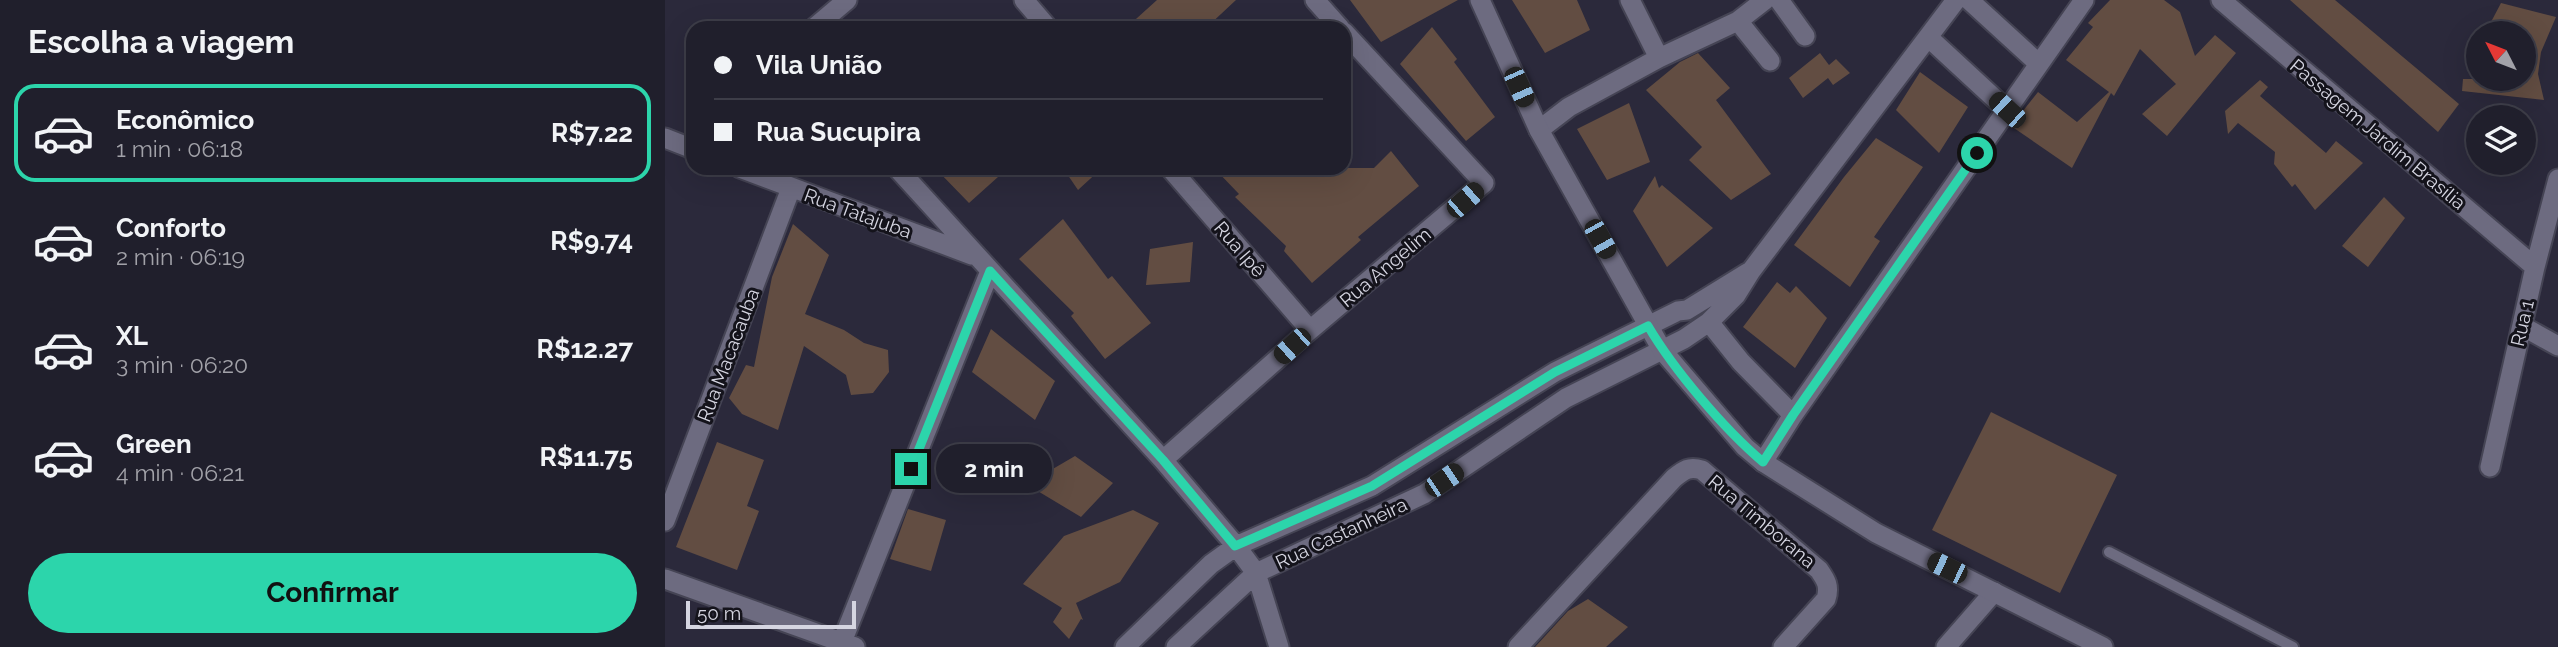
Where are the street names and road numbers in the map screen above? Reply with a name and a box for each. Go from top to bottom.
street label: Passagem Jardim Brasília [2286,54,2470,214]
street label: Rua Tatajuba [801,183,915,243]
street label: Rua Ipê [1210,217,1270,281]
street label: Rua Angelim [1335,223,1435,311]
street label: Rua Macacauba [693,285,763,425]
street label: Rua 1 [2506,298,2538,348]
street label: Rua Timborana [1704,470,1820,572]
street label: Rua Castanheira [1272,493,1410,573]

